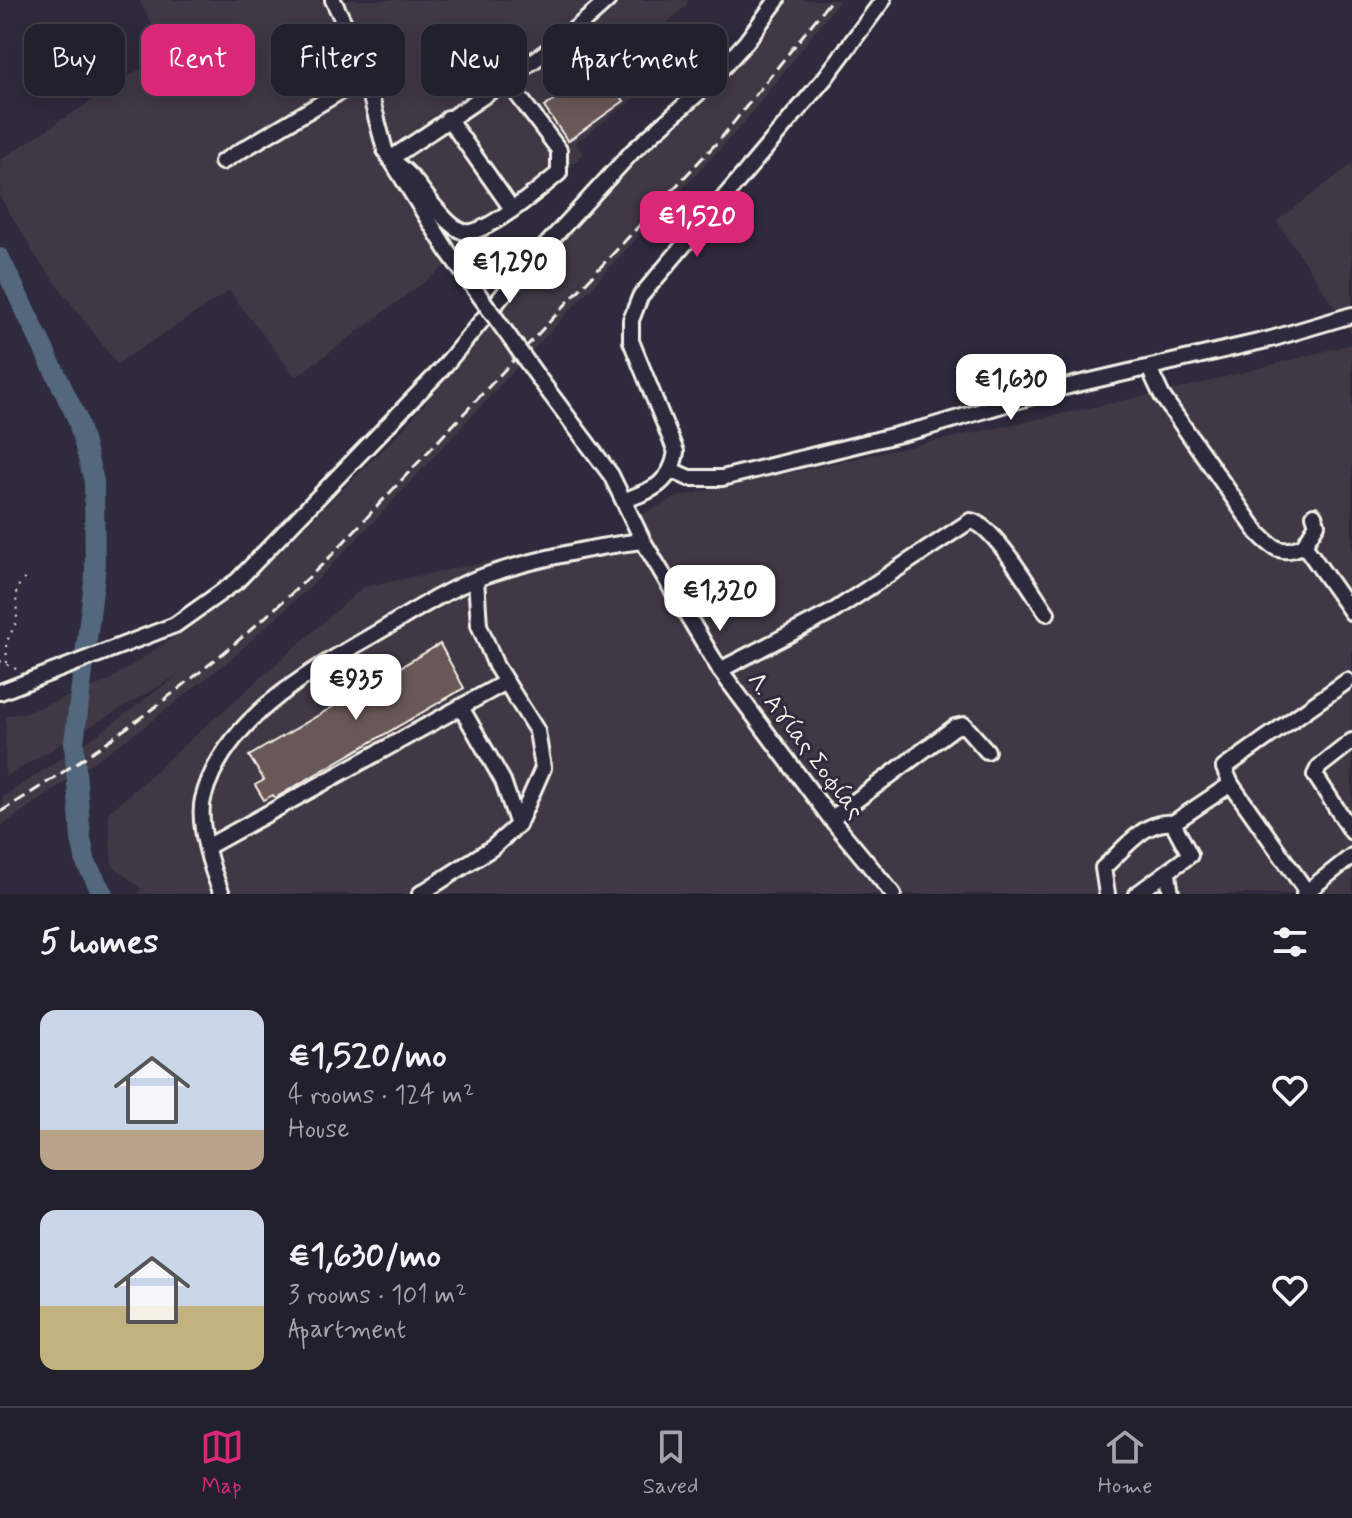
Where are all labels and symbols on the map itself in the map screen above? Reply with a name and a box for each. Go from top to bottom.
pin: €1,520 [632,191,762,259]
pin: €1,290 [445,237,575,305]
pin: €1,630 [946,354,1076,422]
pin: €1,320 [655,565,785,633]
pin: €935 [309,654,403,722]
street label: Λ. Αγίας Σοφίας [740,666,870,826]

